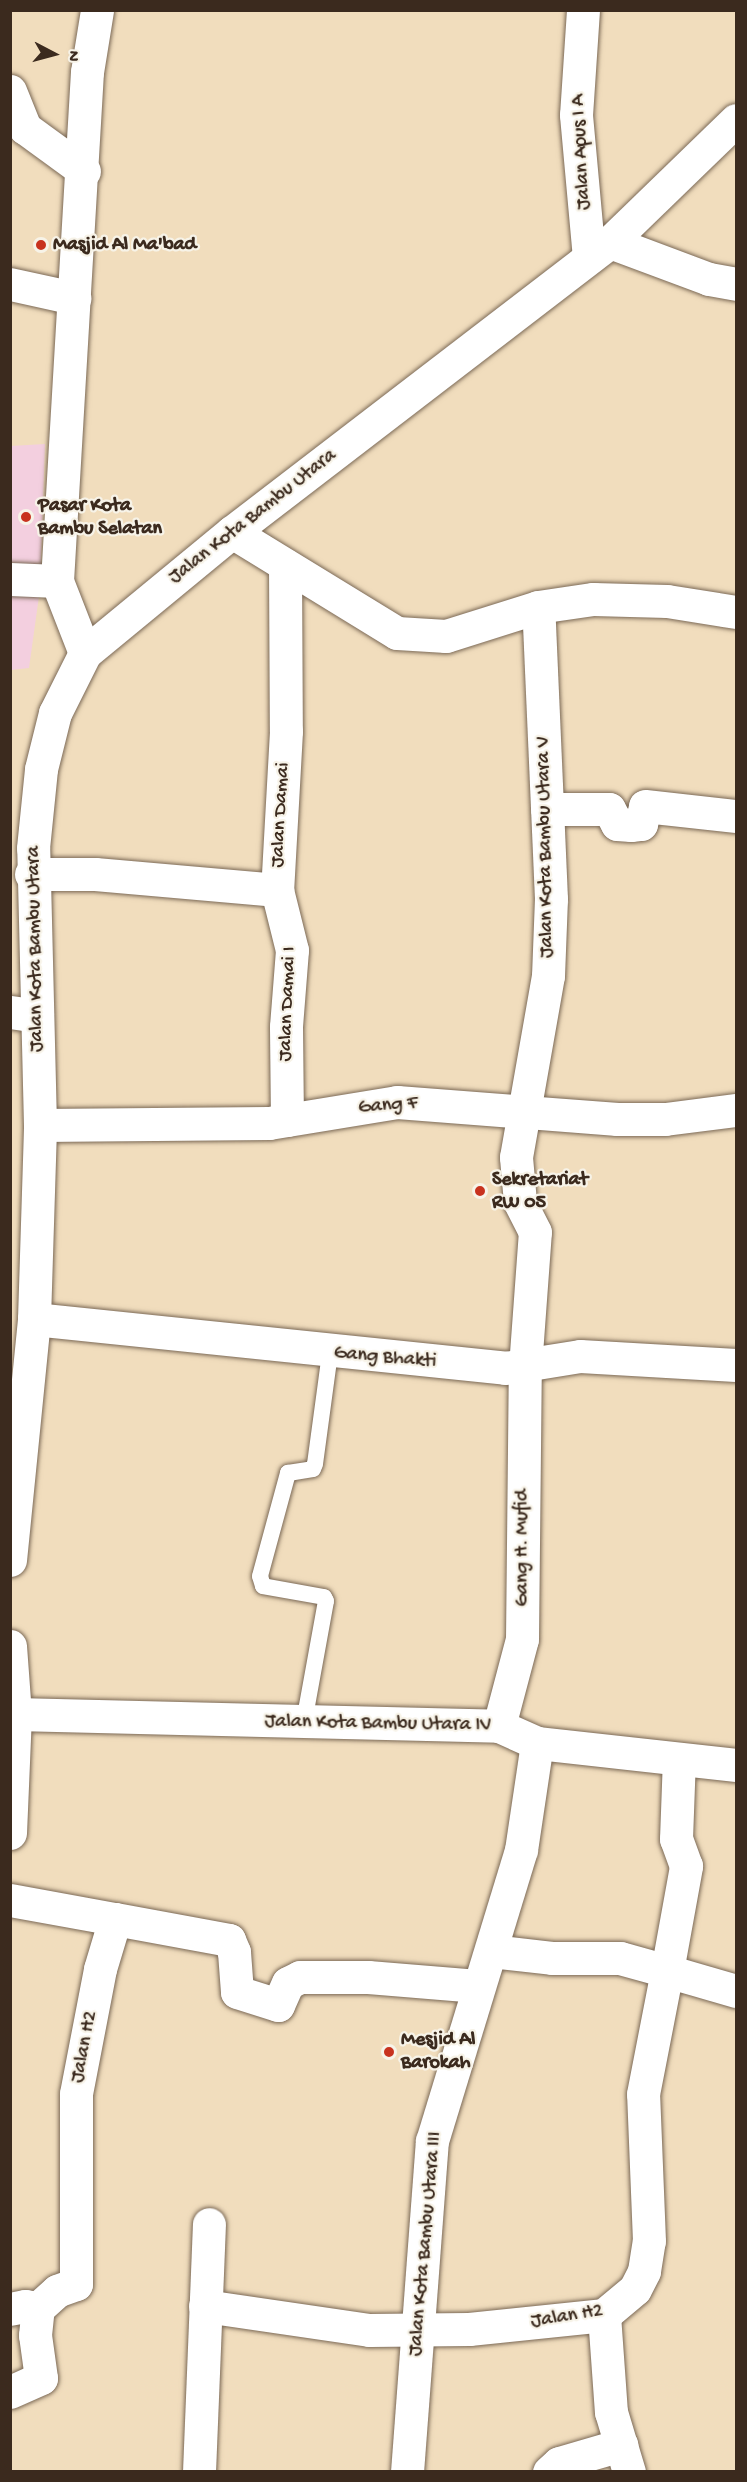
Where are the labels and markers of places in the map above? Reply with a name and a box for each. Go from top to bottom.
place label: Masjid Al Ma'bad [53,233,196,257]
marker: Masjid Al Ma'bad [34,238,48,252]
place label: Pasar Kota Bambu Selatan [38,494,162,541]
marker: Pasar Kota Bambu Selatan [19,510,33,524]
place label: Sekretariat RW 05 [492,1168,588,1215]
marker: Sekretariat RW 05 [473,1184,487,1198]
place label: Mesjid Al Barokah [401,2028,475,2075]
marker: Mesjid Al Barokah [382,2045,396,2059]

